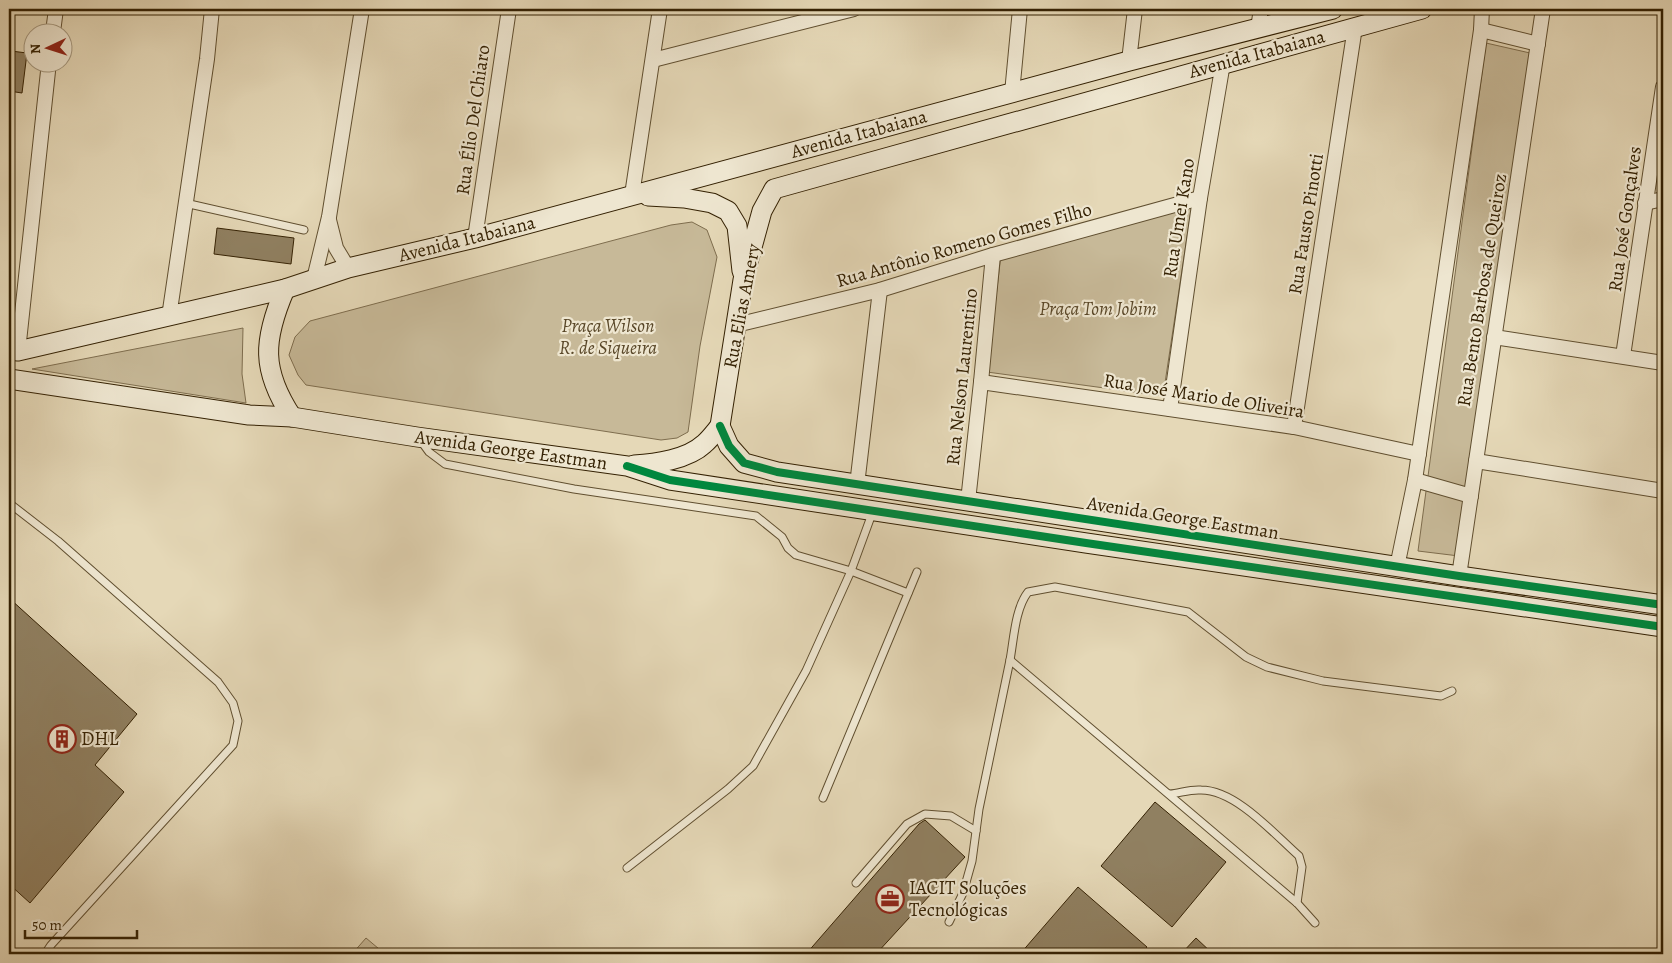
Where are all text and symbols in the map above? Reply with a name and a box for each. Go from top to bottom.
north arrow [22,22,72,72]
street label: Avenida Itabaiana [1185,23,1328,85]
text: N [26,43,45,55]
street label: Rua Élio Del Chiaro [450,43,496,197]
street label: Avenida Itabaiana [787,103,930,165]
street label: Rua José Gonçalves [1602,145,1648,293]
street label: Rua Fausto Pinotti [1282,152,1330,296]
street label: Rua Umei Kano [1157,157,1201,279]
street label: Rua Bento Barbosa de Queiroz [1451,172,1513,408]
street label: Rua Antônio Romeno Gomes Filho [833,196,1095,294]
street label: Avenida Itabaiana [395,209,538,269]
street label: Rua Elias Amery [717,241,767,371]
street label: Rua Nelson Laurentino [940,287,984,467]
park label: Praça Tom Jobim [1039,296,1157,322]
park label: Praça Wilson R. de Siqueira [559,313,657,361]
street label: Rua José Mario de Oliveira [1102,367,1306,425]
street label: Avenida George Eastman [412,423,609,476]
street label: Avenida George Eastman [1084,490,1281,546]
building icon: DHL [47,724,77,754]
place label: DHL [81,726,119,752]
place label: IACIT Soluções Tecnológicas [909,875,1027,923]
office icon: IACIT Soluções Tecnológicas [875,884,905,914]
scale bar [25,908,138,940]
text: 50 m [32,915,62,935]

